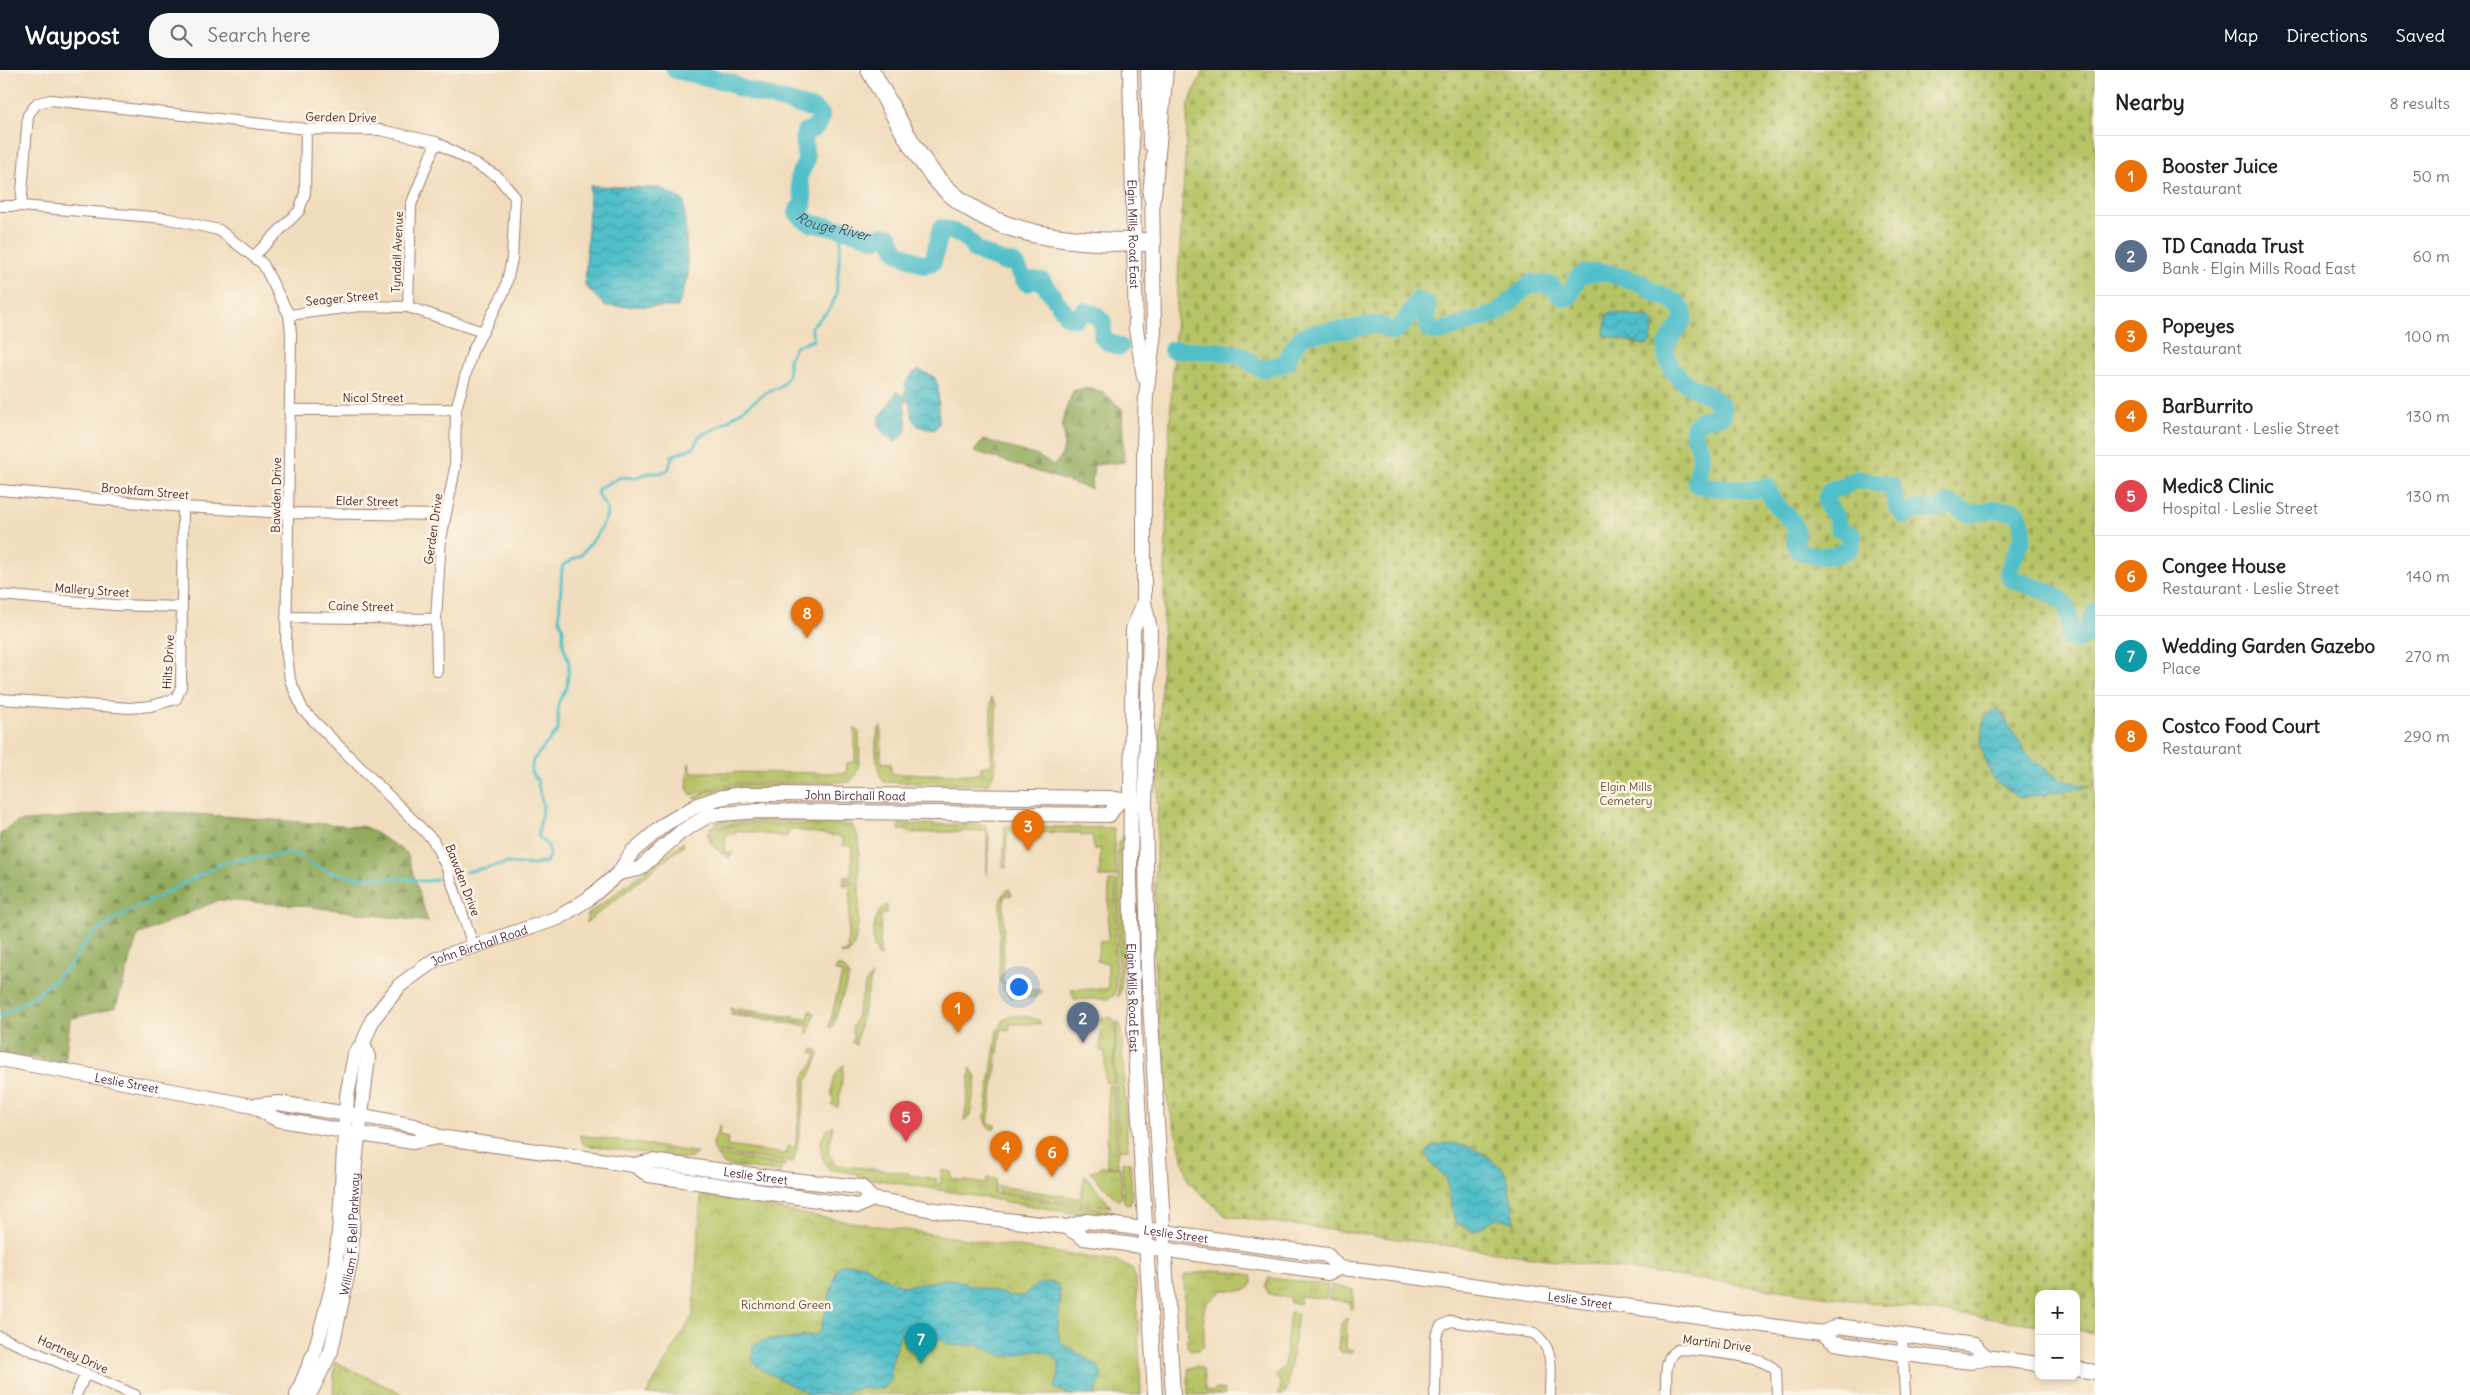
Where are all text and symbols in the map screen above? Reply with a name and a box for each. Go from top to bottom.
search box [149,13,499,58]
text: Waypost [25,20,119,50]
icon: search [167,21,195,49]
text: Search here [207,23,310,47]
text: Map [2223,24,2258,47]
text: Directions [2286,24,2368,47]
text: Saved [2396,24,2445,47]
text: Nearby [2115,89,2185,116]
text: 8 results [2389,93,2450,113]
street label: Gerden Drive [305,109,377,125]
text: Booster Juice [2162,154,2278,178]
text: 1 [2128,166,2134,186]
text: 50 m [2412,166,2450,186]
text: Restaurant [2162,178,2242,198]
street label: Elgin Mills Road East [1125,179,1143,289]
water label: Rouge River [792,208,874,246]
street label: Tyndall Avenue [388,211,406,293]
text: TD Canada Trust [2162,234,2304,258]
text: 2 [2127,246,2135,266]
text: 60 m [2412,246,2450,266]
text: Bank · Elgin Mills Road East [2162,258,2356,278]
street label: Seager Street [305,287,379,309]
text: Popeyes [2162,314,2234,338]
text: 3 [2126,326,2136,346]
text: 100 m [2405,326,2450,346]
text: Restaurant [2162,338,2242,358]
street label: Nicol Street [342,390,404,405]
text: BarBurrito [2162,394,2253,418]
text: 4 [2126,406,2136,426]
text: 130 m [2406,406,2450,426]
text: Restaurant · Leslie Street [2162,418,2339,438]
street label: Bawden Drive [268,457,284,533]
text: Medic8 Clinic [2162,474,2274,498]
street label: Brookfam Street [100,480,190,502]
text: 5 [2126,486,2136,506]
text: 130 m [2406,486,2450,506]
street label: Elder Street [335,493,399,509]
street label: Gerden Drive [421,493,445,565]
text: Hospital · Leslie Street [2162,498,2318,518]
text: Congee House [2162,554,2286,578]
text: 6 [2126,566,2136,586]
text: 140 m [2406,566,2450,586]
text: Restaurant · Leslie Street [2162,578,2339,598]
street label: Mallery Street [54,580,130,600]
pin: 8 [791,597,823,638]
street label: Caine Street [328,598,394,614]
street label: Hilts Drive [159,634,177,690]
text: Wedding Garden Gazebo [2162,634,2375,658]
text: 7 [2127,646,2135,666]
text: 270 m [2405,646,2450,666]
text: Place [2162,658,2201,678]
text: Costco Food Court [2162,714,2320,738]
text: 8 [2126,726,2136,746]
text: 290 m [2404,726,2450,746]
text: Restaurant [2162,738,2242,758]
park label: Elgin Mills Cemetery [1599,779,1653,808]
street label: John Birchall Road [804,787,906,803]
pin: 3 [1012,810,1044,851]
street label: Bawden Drive [442,842,484,918]
street label: John Birchall Road [427,921,529,968]
street label: Elgin Mills Road East [1124,943,1143,1053]
your location [1006,974,1032,1000]
pin: 1 [942,992,974,1033]
pin: 2 [1067,1002,1099,1043]
street label: Leslie Street [94,1069,160,1096]
pin: 5 [890,1101,922,1142]
pin: 4 [990,1131,1022,1172]
pin: 6 [1036,1136,1068,1177]
street label: Leslie Street [723,1163,789,1187]
street label: William F. Bell Parkway [336,1172,362,1297]
street label: Leslie Street [1143,1222,1209,1246]
street label: Leslie Street [1547,1288,1613,1312]
map controls [2035,1290,2080,1380]
button: + [2035,1290,2080,1335]
park label: Richmond Green [741,1297,831,1312]
pin: 7 [905,1323,937,1364]
street label: Martini Drive [1682,1331,1752,1355]
street label: Hartney Drive [35,1332,111,1376]
button: − [2035,1335,2080,1380]

